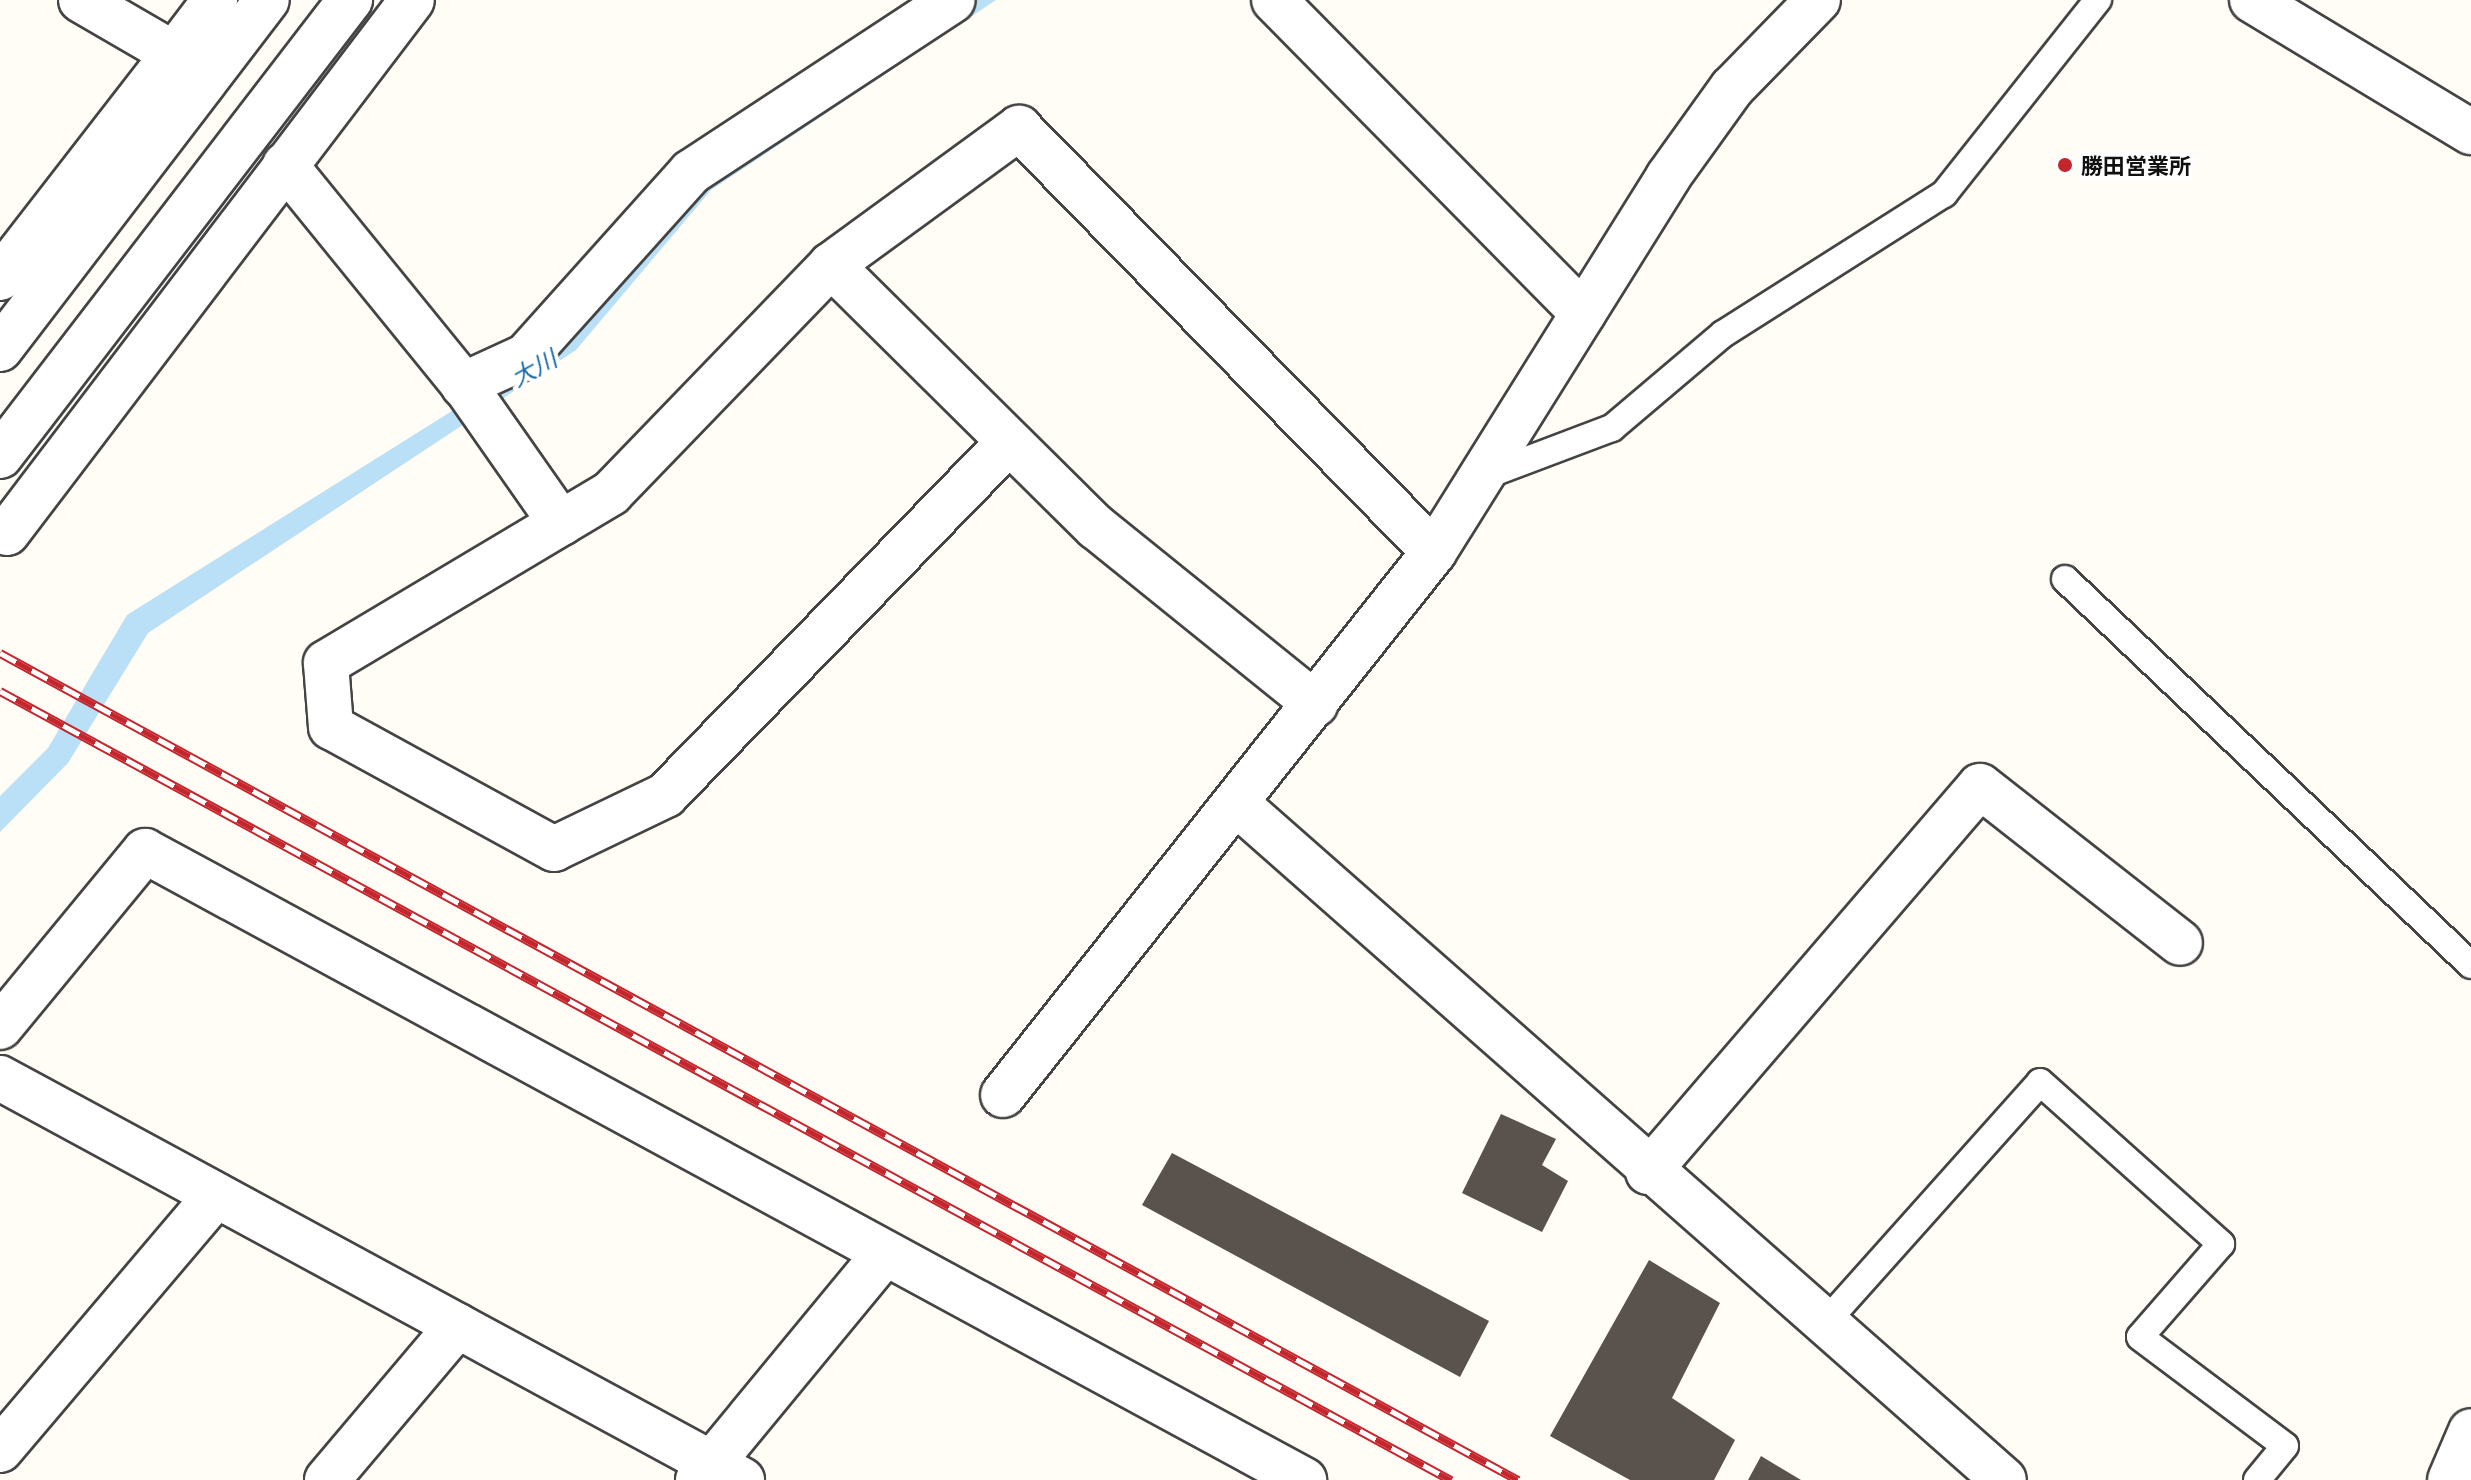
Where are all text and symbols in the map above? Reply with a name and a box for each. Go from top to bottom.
place label: 勝田営業所 [2081,152,2191,178]
marker: 勝田営業所 [2056,156,2074,174]
water label: 大川 [505,343,561,391]

